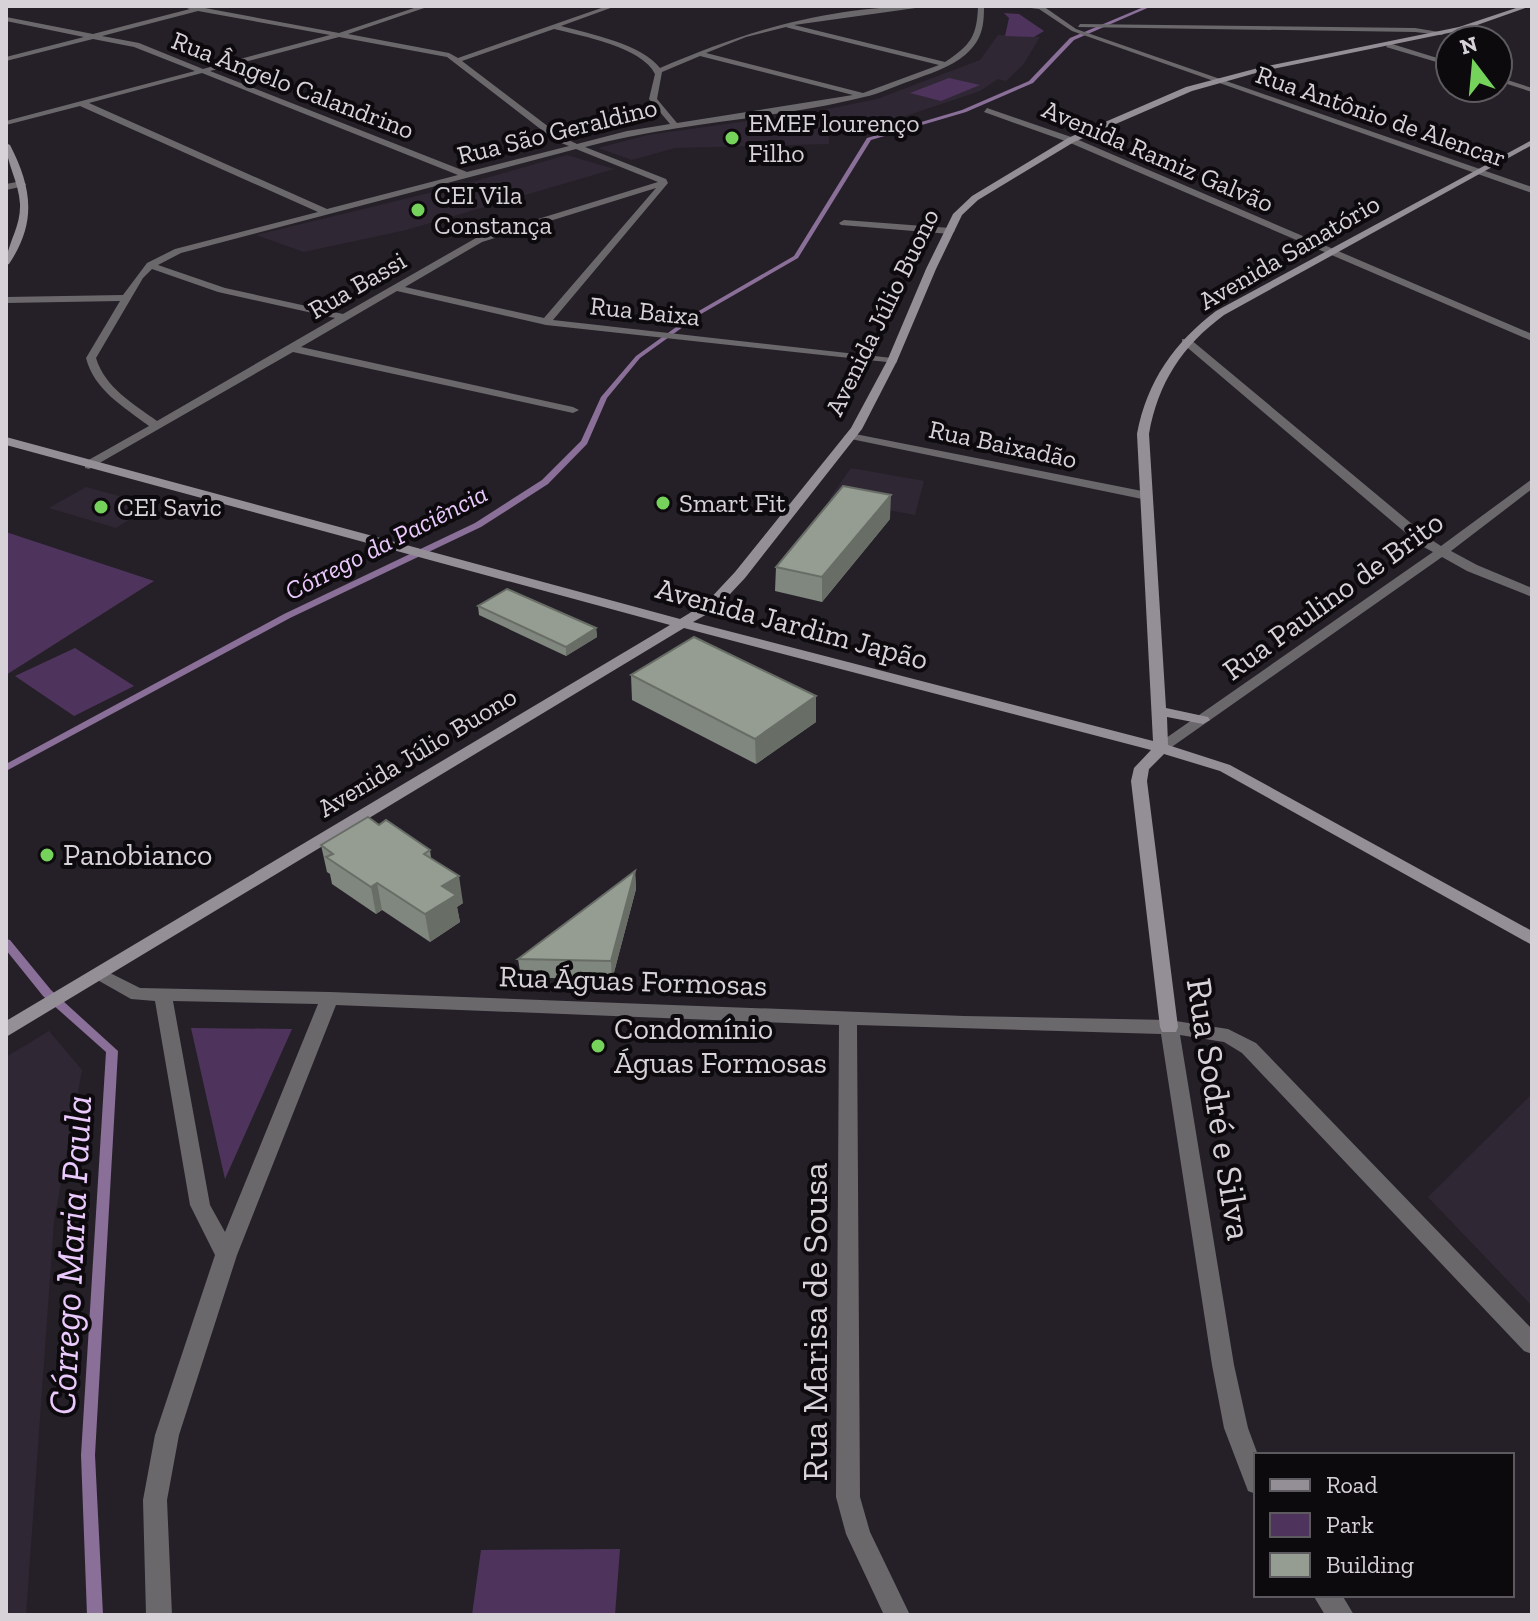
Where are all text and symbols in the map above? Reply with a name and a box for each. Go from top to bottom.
street label: Rua Ângelo Calandrino [167,24,419,146]
north arrow [1434,24,1514,104]
text: N [1457,30,1481,61]
street label: Rua Antônio de Alencar [1252,58,1510,174]
street label: Rua São Geraldino [454,91,660,171]
street label: Avenida Ramiz Galvão [1038,93,1278,219]
place label: EMEF lourenço Filho [748,107,920,169]
marker: EMEF lourenço Filho [723,129,741,147]
place label: CEI Vila Constança [434,179,553,241]
street label: Avenida Sanatório [1193,187,1385,317]
marker: CEI Vila Constança [409,201,427,219]
street label: Avenida Júlio Buono [818,203,946,421]
street label: Rua Bassi [302,244,412,326]
street label: Rua Baixa [588,289,702,333]
street label: Rua Baixadão [926,413,1080,475]
water label: Córrego da Paciência [279,477,493,607]
place label: Smart Fit [679,487,786,519]
place label: CEI Savic [117,491,222,523]
marker: Smart Fit [654,494,672,512]
marker: CEI Savic [92,498,110,516]
street label: Rua Paulino de Brito [1216,504,1450,688]
street label: Avenida Jardim Japão [652,570,932,678]
street label: Avenida Júlio Buono [312,680,522,824]
place label: Panobianco [63,837,212,873]
marker: Panobianco [38,846,56,864]
street label: Rua Águas Formosas [498,958,768,1004]
street label: Rua Sodré e Silva [1178,975,1261,1243]
place label: Condomínio Águas Formosas [614,1011,827,1081]
marker: Condomínio Águas Formosas [589,1037,607,1055]
water label: Córrego Maria Paula [39,1094,101,1416]
street label: Rua Marisa de Sousa [793,1162,836,1482]
legend [1254,1453,1514,1597]
text: Road [1326,1470,1378,1499]
text: Park [1326,1510,1374,1539]
text: Building [1326,1550,1414,1579]

